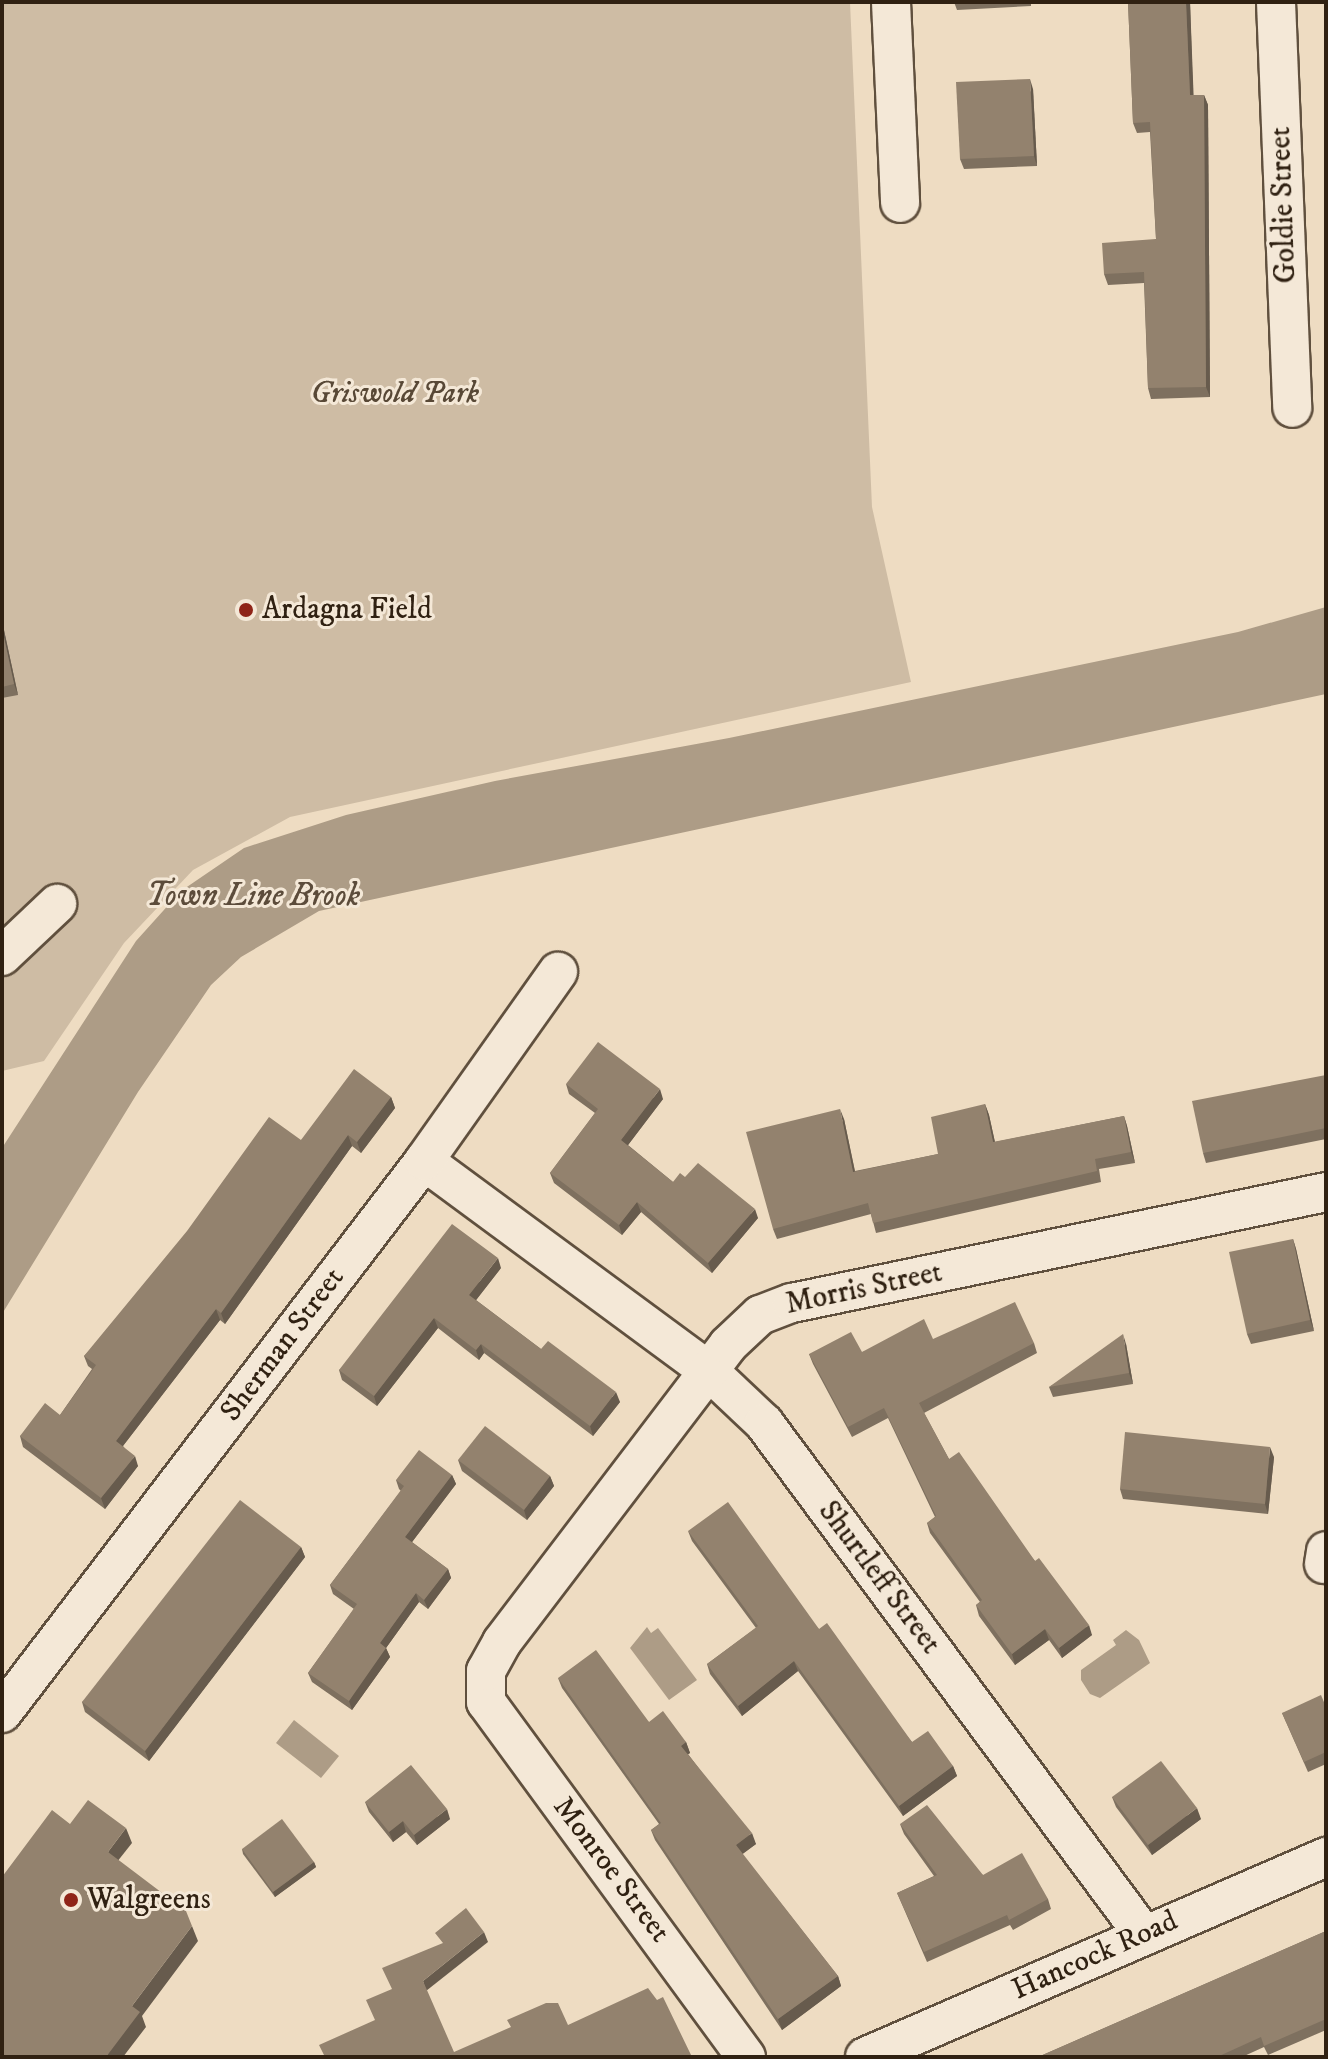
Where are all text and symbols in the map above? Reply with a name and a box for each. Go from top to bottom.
street label: Goldie Street [1263,126,1305,284]
park label: Griswold Park [311,376,479,412]
place label: Ardagna Field [262,592,432,628]
marker: Ardagna Field [237,601,255,619]
water label: Town Line Brook [146,877,360,915]
street label: Morris Street [783,1255,945,1323]
street label: Sherman Street [213,1261,353,1429]
street label: Shurtleff Street [810,1495,948,1661]
street label: Monroe Street [545,1790,677,1950]
place label: Walgreens [87,1882,211,1918]
marker: Walgreens [62,1891,80,1909]
street label: Hancock Road [1007,1903,1183,2009]

